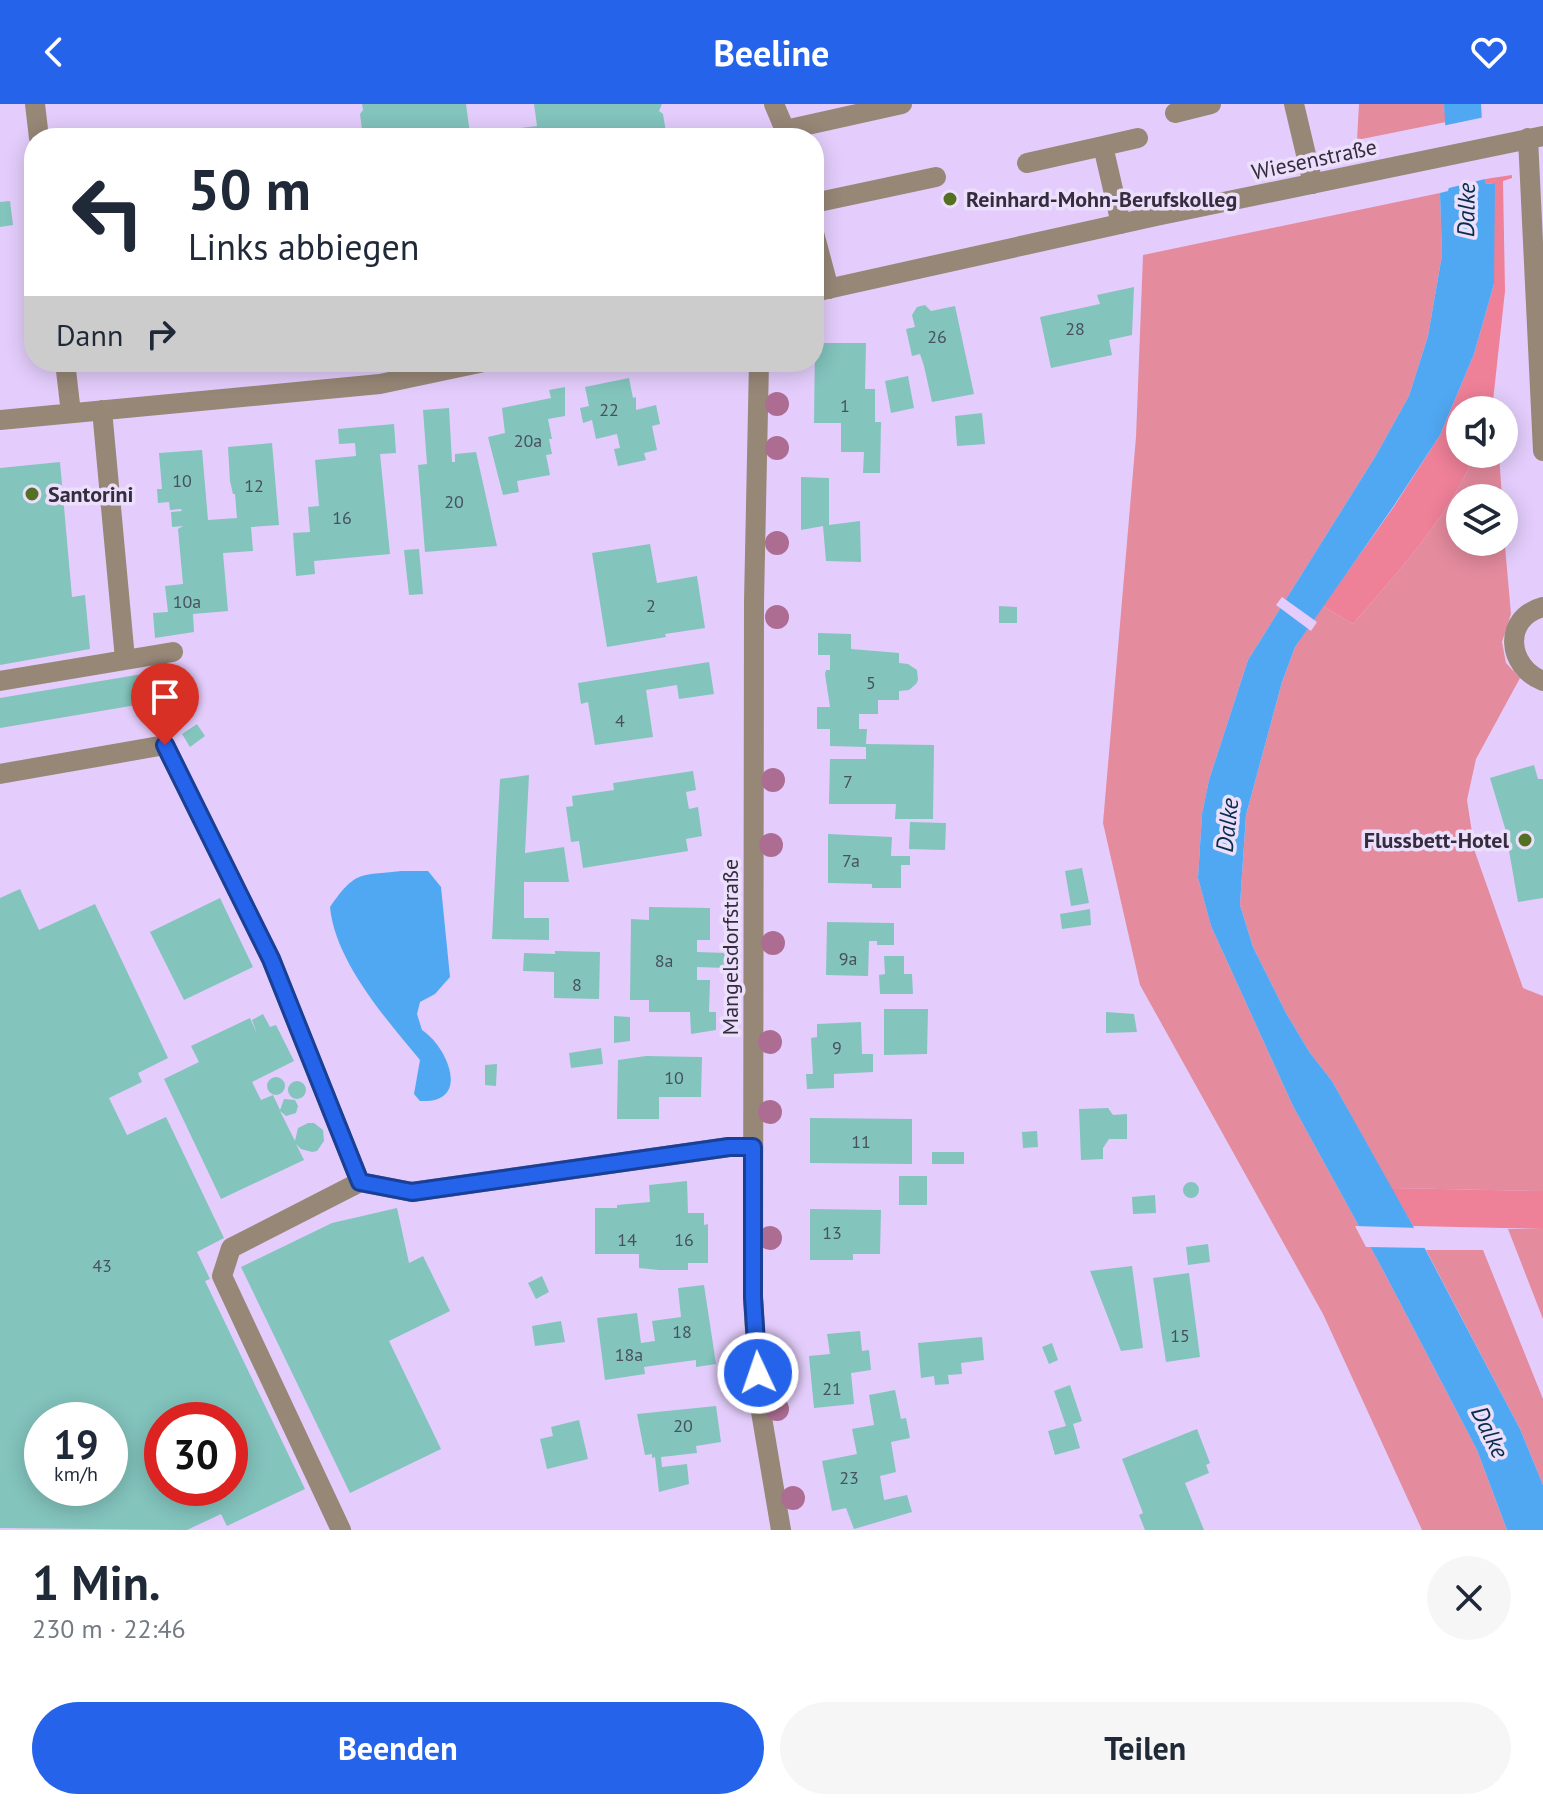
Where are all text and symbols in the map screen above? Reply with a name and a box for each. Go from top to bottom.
text: Beeline [714,29,829,76]
icon: back [32,30,76,74]
icon: heart [1467,30,1511,74]
street label: Wiesenstraße [1249,132,1379,186]
text: 50 m [188,153,311,225]
icon: left [56,160,160,264]
water label: Dalke [1450,183,1482,237]
place label: Reinhard-Mohn-Berufskolleg [966,185,1237,213]
marker: Reinhard-Mohn-Berufskolleg [941,190,959,208]
text: Links abbiegen [188,223,420,270]
icon: right [139,312,183,356]
text: Dann [56,315,123,354]
house number: 28 [1065,317,1085,340]
house number: 26 [927,325,947,348]
house number: 1 [840,394,850,417]
map controls [1446,396,1518,556]
button: sound [1446,396,1518,468]
house number: 22 [599,398,619,421]
house number: 20a [514,429,542,452]
house number: 10 [172,469,192,492]
house number: 12 [244,474,264,497]
place label: Santorini [48,480,134,508]
button: layers [1446,484,1518,556]
marker: Santorini [23,485,41,503]
house number: 20 [444,490,464,513]
house number: 16 [332,506,352,529]
house number: 10a [173,590,201,613]
house number: 2 [646,594,656,617]
pin [131,663,199,745]
house number: 5 [866,671,876,694]
icon: arrive [143,675,187,719]
house number: 4 [615,709,625,732]
house number: 7 [843,770,853,793]
water label: Dalke [1209,796,1245,854]
place label: Flussbett-Hotel [1364,826,1510,854]
marker: Flussbett-Hotel [1516,831,1534,849]
house number: 7a [842,849,860,872]
street label: Mangelsdorfstraße [716,859,744,1035]
house number: 9a [839,947,857,970]
house number: 8a [655,949,673,972]
house number: 8 [572,973,582,996]
house number: 9 [832,1036,842,1059]
house number: 10 [664,1066,684,1089]
house number: 11 [851,1130,871,1153]
house number: 13 [822,1221,842,1244]
house number: 14 [617,1228,637,1251]
house number: 16 [674,1228,694,1251]
house number: 43 [92,1254,112,1277]
house number: 18 [672,1320,692,1343]
house number: 15 [1170,1324,1190,1347]
position arrow [716,1331,800,1415]
house number: 18a [615,1343,643,1366]
house number: 21 [822,1377,842,1400]
water label: Dalke [1464,1401,1516,1463]
speed limit sign: 30 [144,1402,248,1506]
house number: 20 [673,1414,693,1437]
text: 19 [53,1418,99,1470]
text: km/h [54,1461,98,1487]
house number: 23 [839,1466,859,1489]
text: 1 Min. [32,1551,161,1613]
button: close [1427,1556,1511,1640]
text: 230 m · 22:46 [32,1612,186,1645]
button: Beenden [32,1702,764,1794]
button: Teilen [780,1702,1511,1794]

